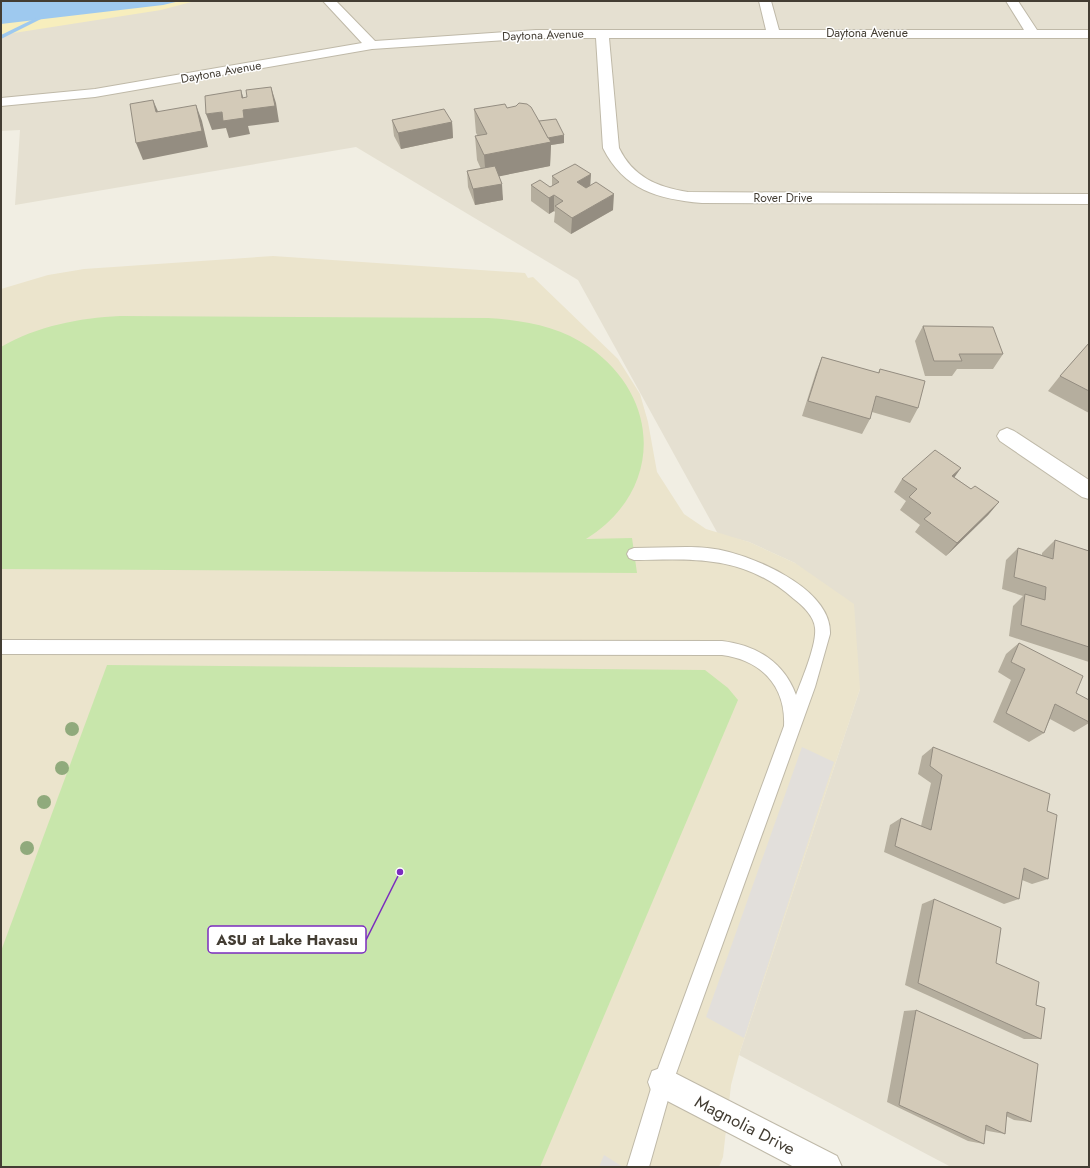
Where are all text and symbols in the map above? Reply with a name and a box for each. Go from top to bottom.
street label: Daytona Avenue [826,24,908,42]
street label: Daytona Avenue [502,25,584,45]
street label: Daytona Avenue [179,56,263,88]
street label: Rover Drive [754,189,812,207]
callout: ASU at Lake Havasu [208,926,366,953]
text: ASU at Lake Havasu [215,929,358,951]
street label: Magnolia Drive [691,1090,799,1161]

